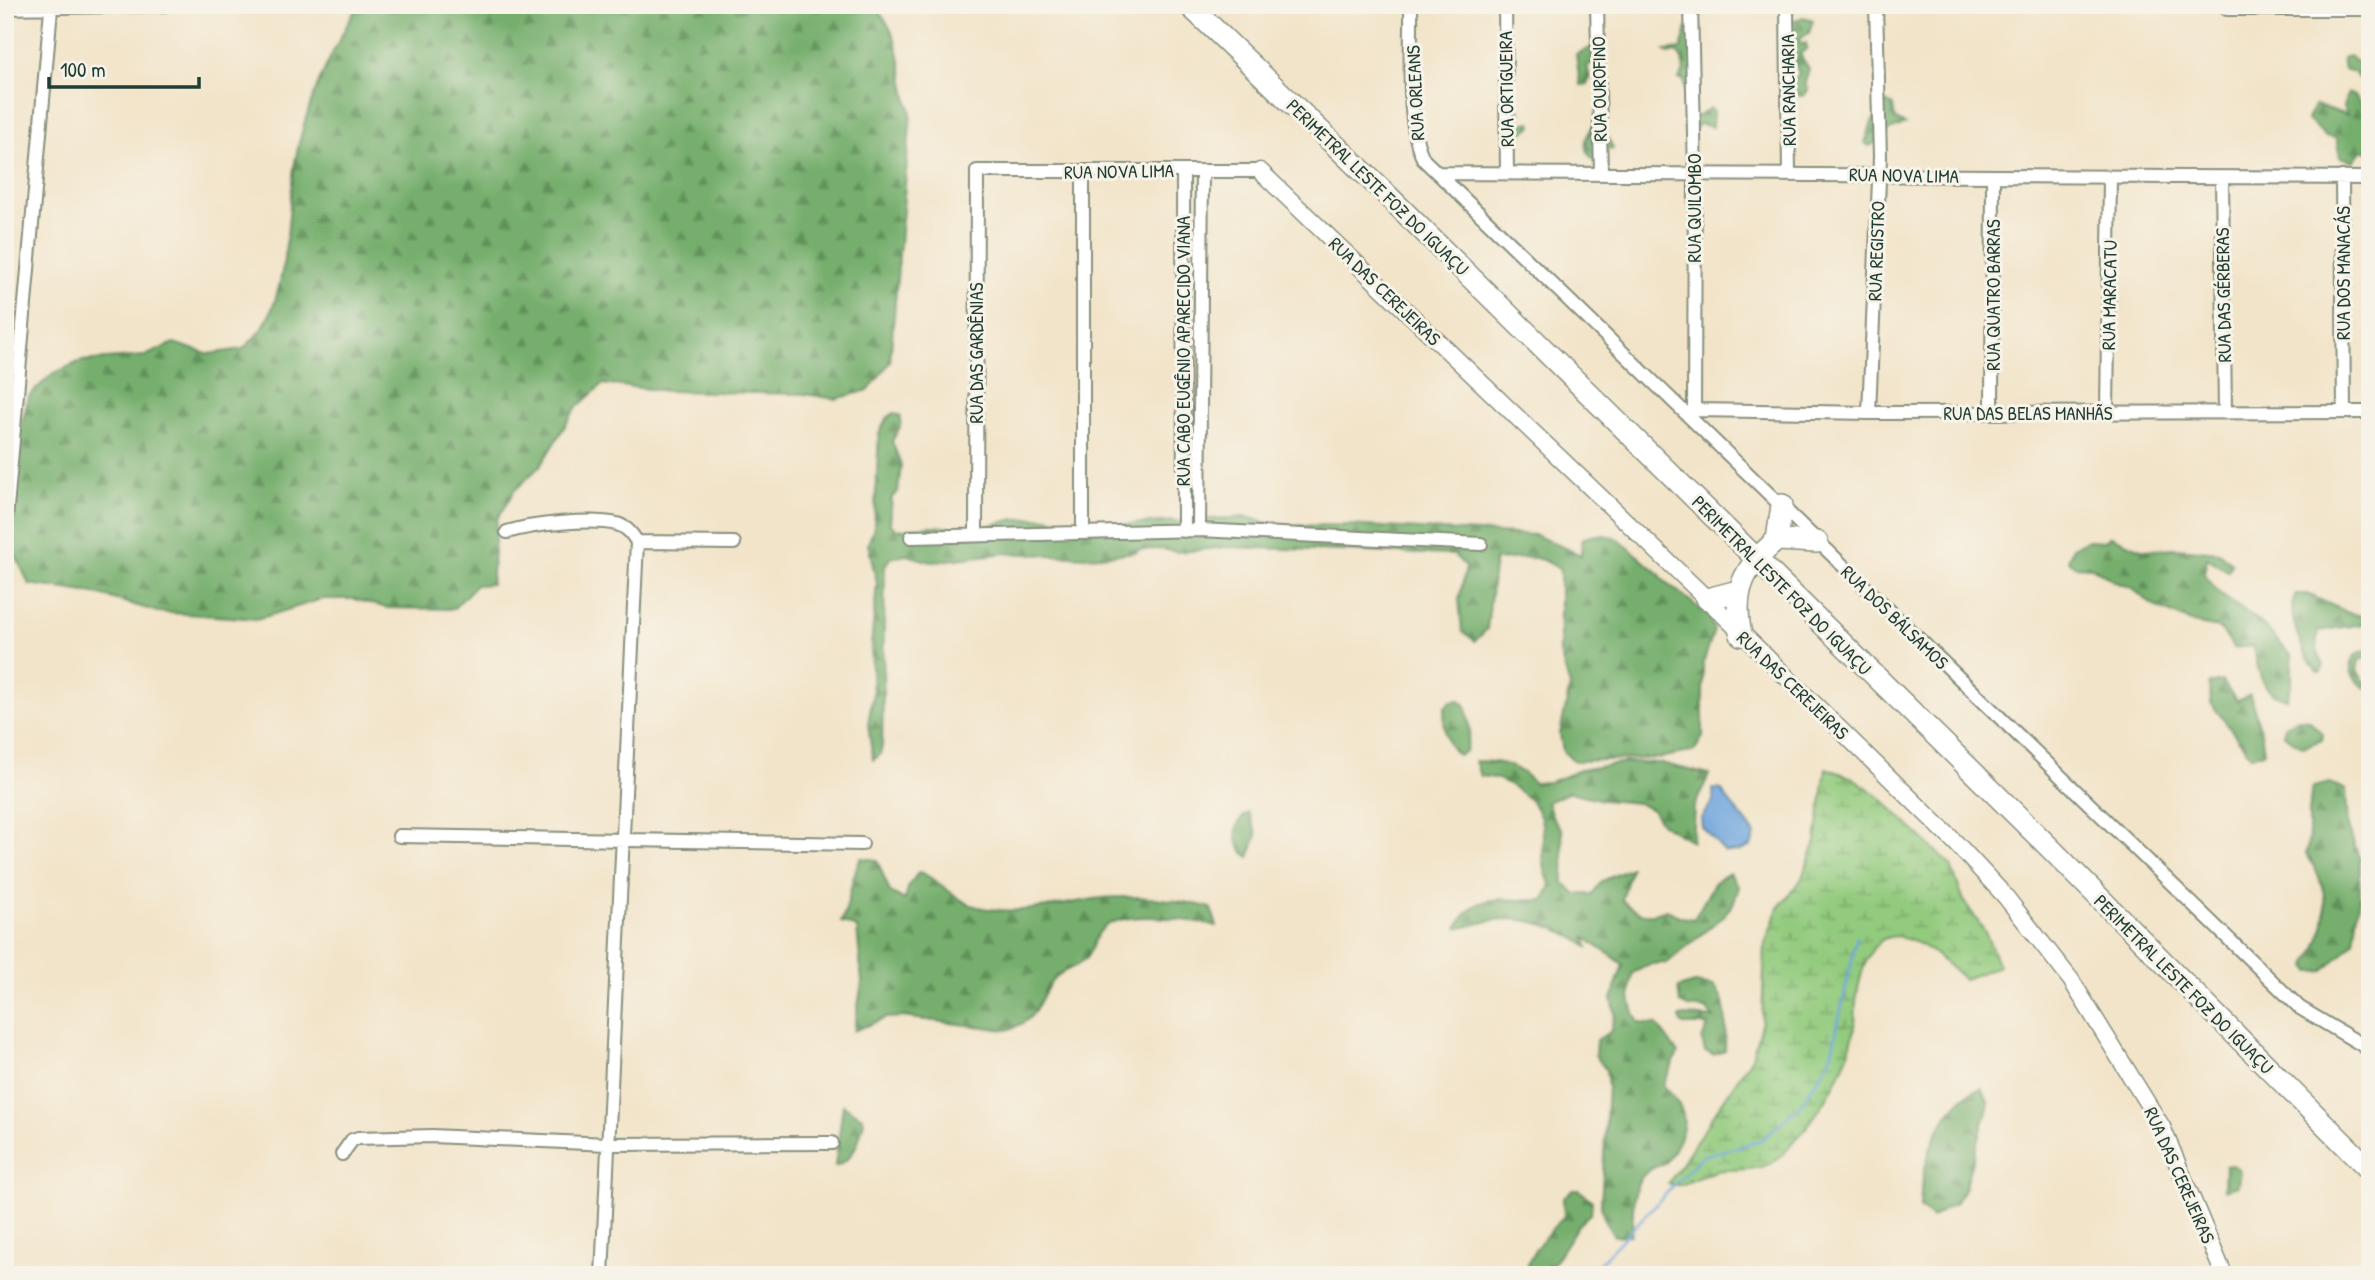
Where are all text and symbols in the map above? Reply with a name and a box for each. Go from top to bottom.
street label: RUA ORTIGUEIRA [1492,31,1520,147]
street label: RUA RANCHARIA [1774,34,1802,146]
street label: RUA OUROFINO [1585,36,1613,142]
street label: RUA ORLEANS [1400,44,1430,141]
scale bar [49,46,200,90]
text: 100 m [60,55,106,84]
street label: PERIMETRAL LESTE FOZ DO IGUAÇU [1281,93,1475,281]
street label: RUA QUILOMBO [1681,153,1707,263]
street label: RUA NOVA LIMA [1064,157,1174,185]
street label: RUA NOVA LIMA [1849,161,1959,189]
street label: RUA REGISTRO [1861,201,1891,301]
street label: RUA DOS MANACÁS [2330,206,2356,340]
street label: RUA CABO EUGÊNIO APARECIDO VIANA [1170,216,1196,486]
street label: RUA QUATRO BARRAS [1980,219,2006,371]
street label: RUA DAS GÉRBERAS [2209,227,2237,363]
street label: RUA DAS CEREJEIRAS [1323,231,1447,351]
street label: RUA MARACATU [2095,240,2123,350]
street label: RUA DAS GARDÊNIAS [963,282,989,424]
street label: RUA DAS BELAS MANHÃS [1943,400,2113,426]
street label: PERIMETRAL LESTE FOZ DO IGUAÇU [1686,489,1878,681]
street label: RUA DOS BÁLSAMOS [1836,559,1955,675]
street label: RUA DAS CEREJEIRAS [1731,625,1855,745]
street label: PERIMETRAL LESTE FOZ DO IGUAÇU [2088,888,2280,1080]
street label: RUA DAS CEREJEIRAS [2138,1103,2222,1247]

